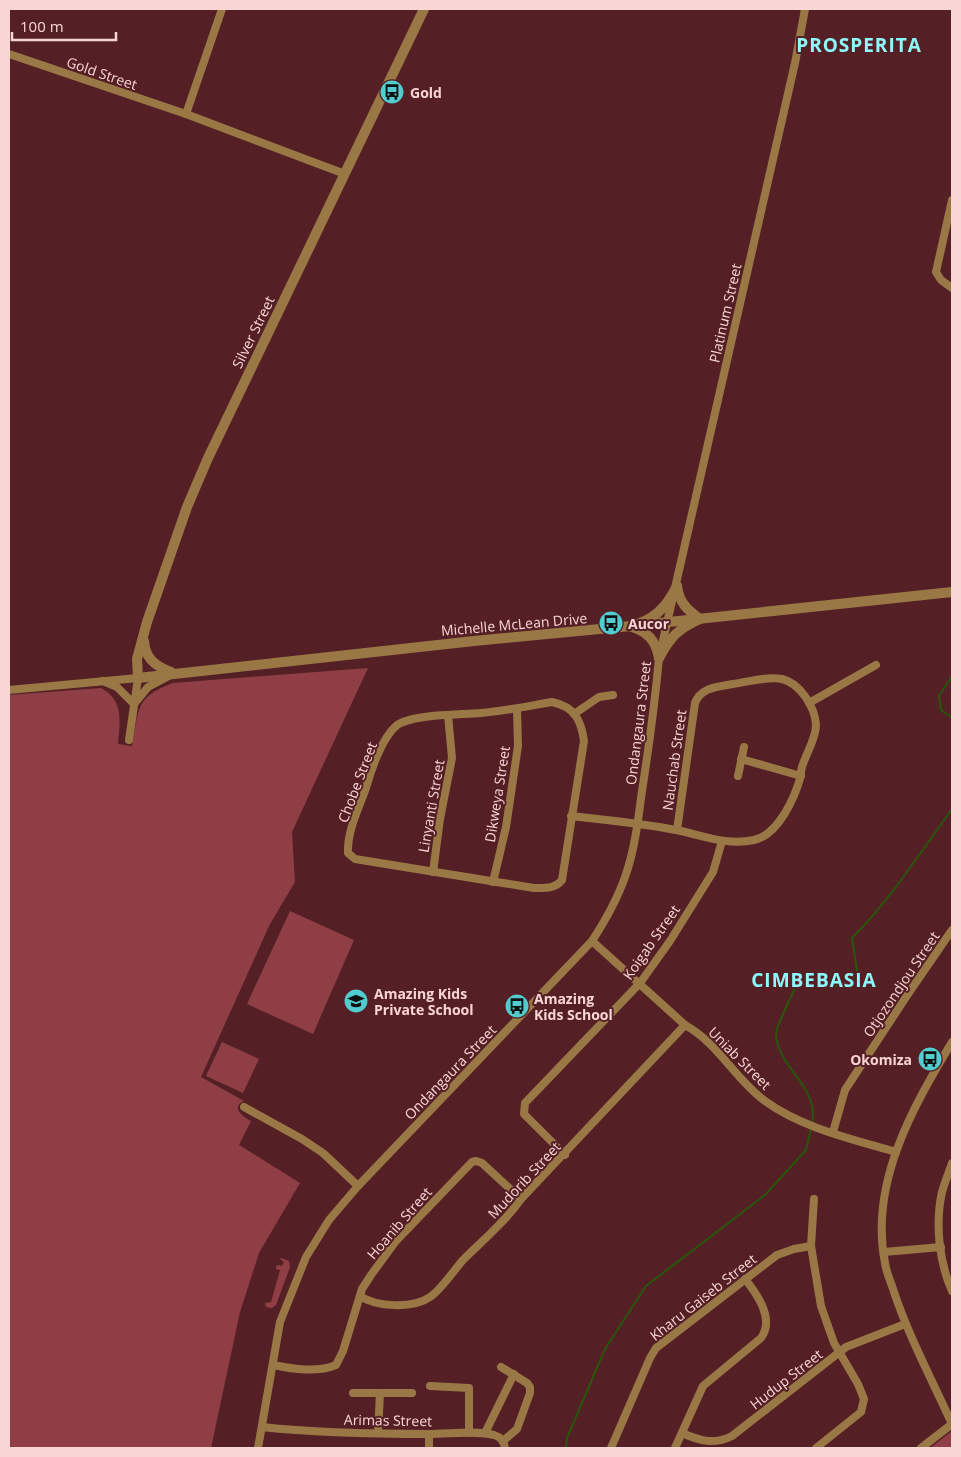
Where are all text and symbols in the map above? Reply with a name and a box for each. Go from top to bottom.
scale bar [12,10,116,42]
text: 100 m [20,16,64,36]
district label: PROSPERITA [796,32,922,58]
street label: Gold Street [64,52,140,94]
bus stop icon: Gold [379,79,405,105]
place label: Gold [410,83,442,102]
street label: Platinum Street [704,262,746,364]
street label: Silver Street [227,293,279,371]
street label: Michelle McLean Drive [440,608,588,640]
bus stop icon: Aucor [598,610,624,636]
place label: Aucor [628,614,670,633]
street label: Ondangaura Street [621,660,655,786]
street label: Nauchab Street [658,709,690,811]
street label: Chobe Street [333,739,381,825]
street label: Dikweya Street [480,744,514,844]
street label: Linyanti Street [413,758,449,854]
street label: Koigab Street [618,901,684,983]
street label: Otjozondjou Street [859,928,943,1040]
district label: CIMBEBASIA [751,967,877,993]
place label: Amazing Kids Private School [374,984,474,1019]
school or university icon: Amazing Kids Private School [343,988,369,1014]
place label: Amazing Kids School [534,989,613,1024]
bus stop icon: Amazing Kids School [504,993,530,1019]
street label: Ondangaura Street [400,1021,500,1123]
street label: Uniab Street [704,1022,776,1094]
bus stop icon: Okomiza [917,1046,943,1072]
place label: Okomiza [850,1050,912,1069]
street label: Mudorib Street [483,1137,565,1223]
street label: Hoanib Street [362,1183,436,1263]
street label: Kharu Gaiseb Street [646,1249,760,1345]
street label: Hudup Street [746,1345,826,1413]
street label: Arimas Street [344,1410,432,1430]

